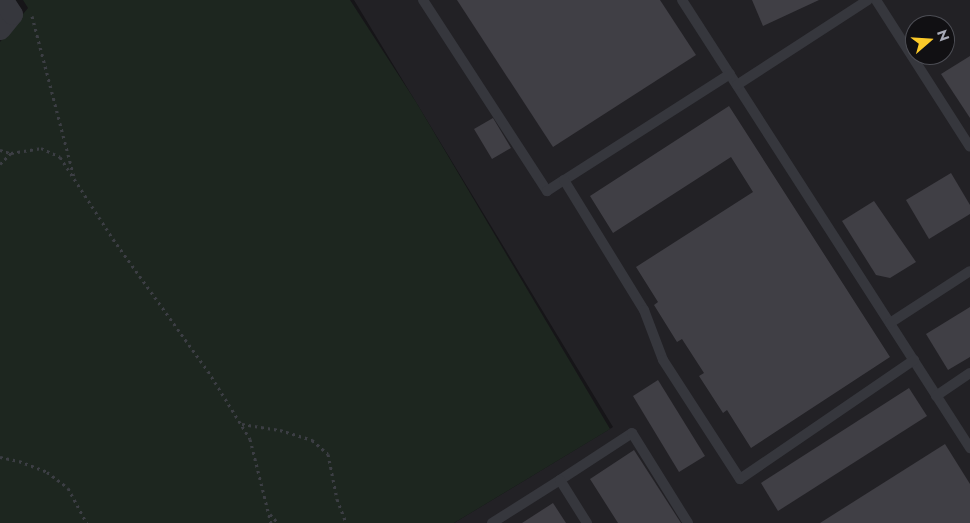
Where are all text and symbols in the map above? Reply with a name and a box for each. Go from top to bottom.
north arrow [905,15,955,65]
text: N [932,27,955,44]

